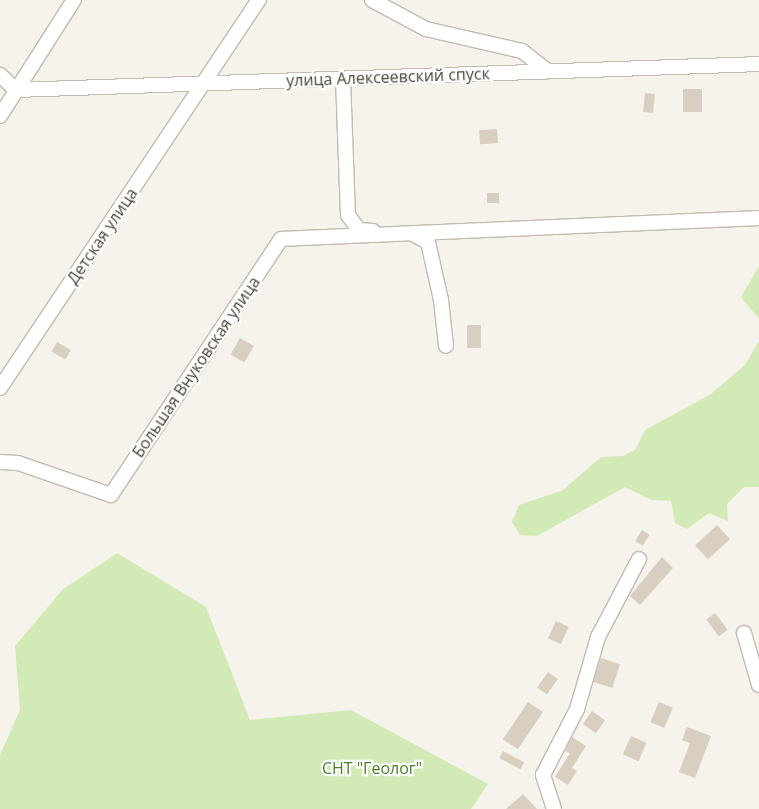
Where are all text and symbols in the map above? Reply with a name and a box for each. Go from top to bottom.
street label: улица Алексеевский спуск [286,64,490,90]
street label: Детская улица [63,184,141,288]
street label: Большая Внуковская улица [128,273,264,461]
park label: СНТ "Геолог" [322,758,422,778]

